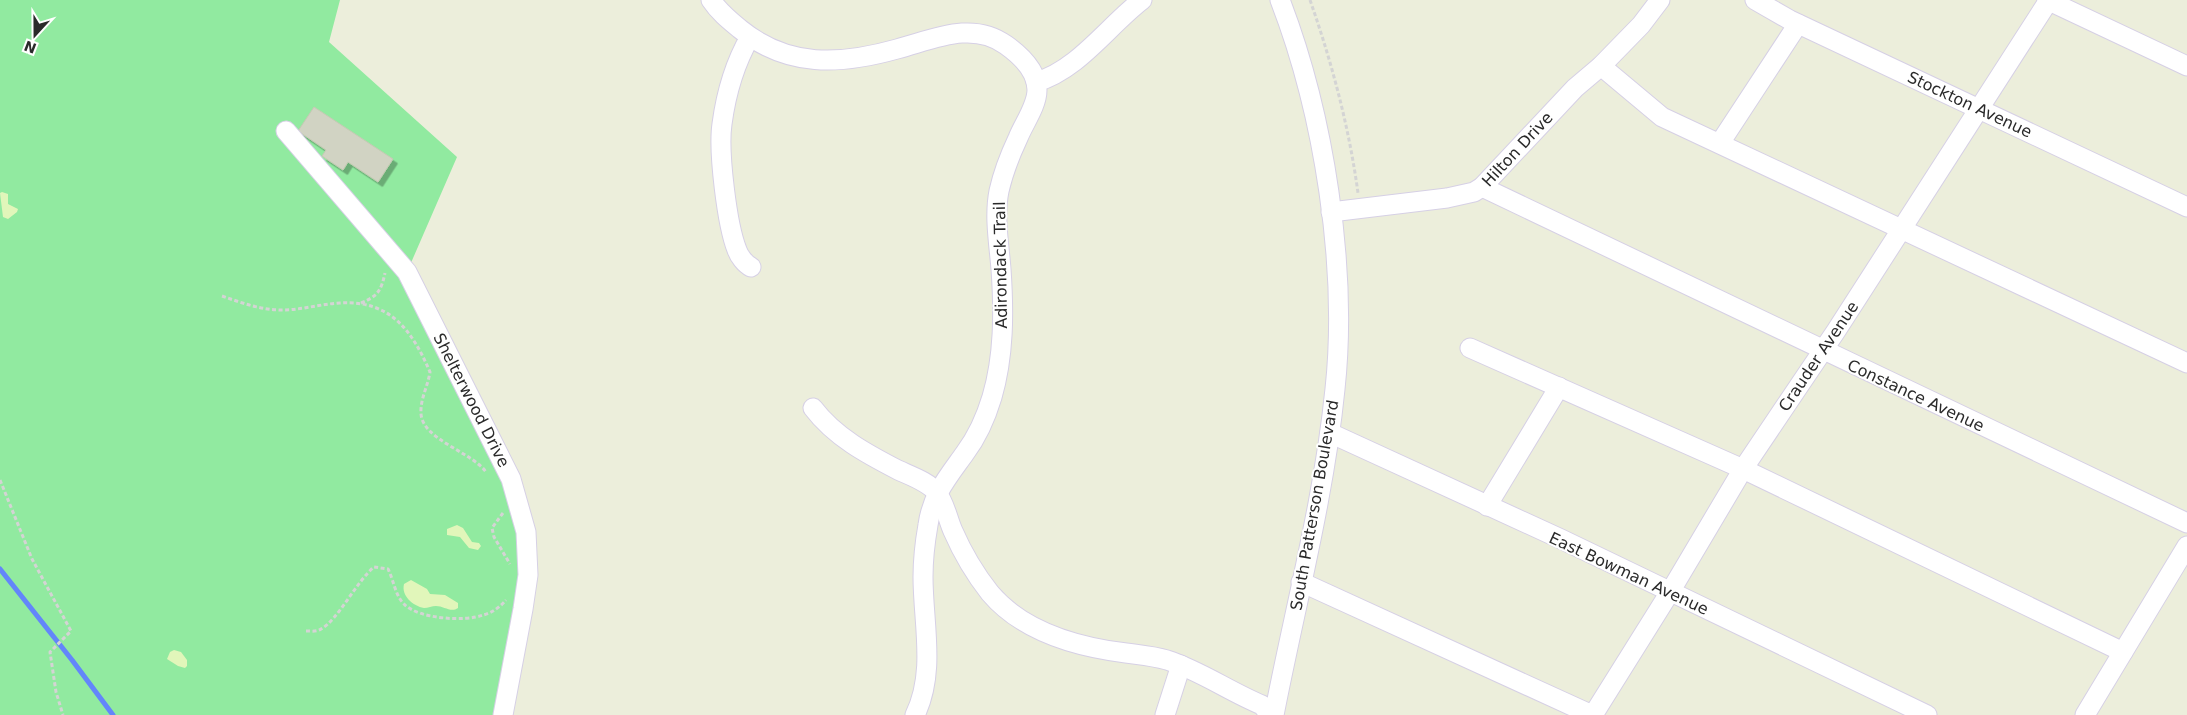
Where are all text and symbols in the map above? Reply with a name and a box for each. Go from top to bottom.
north arrow [10,10,60,60]
text: N [22,38,39,57]
street label: Stockton Avenue [1905,67,2035,142]
street label: Hilton Drive [1478,108,1557,191]
street label: Adirondack Trail [990,201,1011,329]
street label: Crauder Avenue [1775,298,1862,415]
street label: Shelterwood Drive [430,330,514,470]
street label: Constance Avenue [1844,355,1987,436]
street label: South Patterson Boulevard [1287,398,1342,612]
street label: East Bowman Avenue [1546,528,1711,619]

